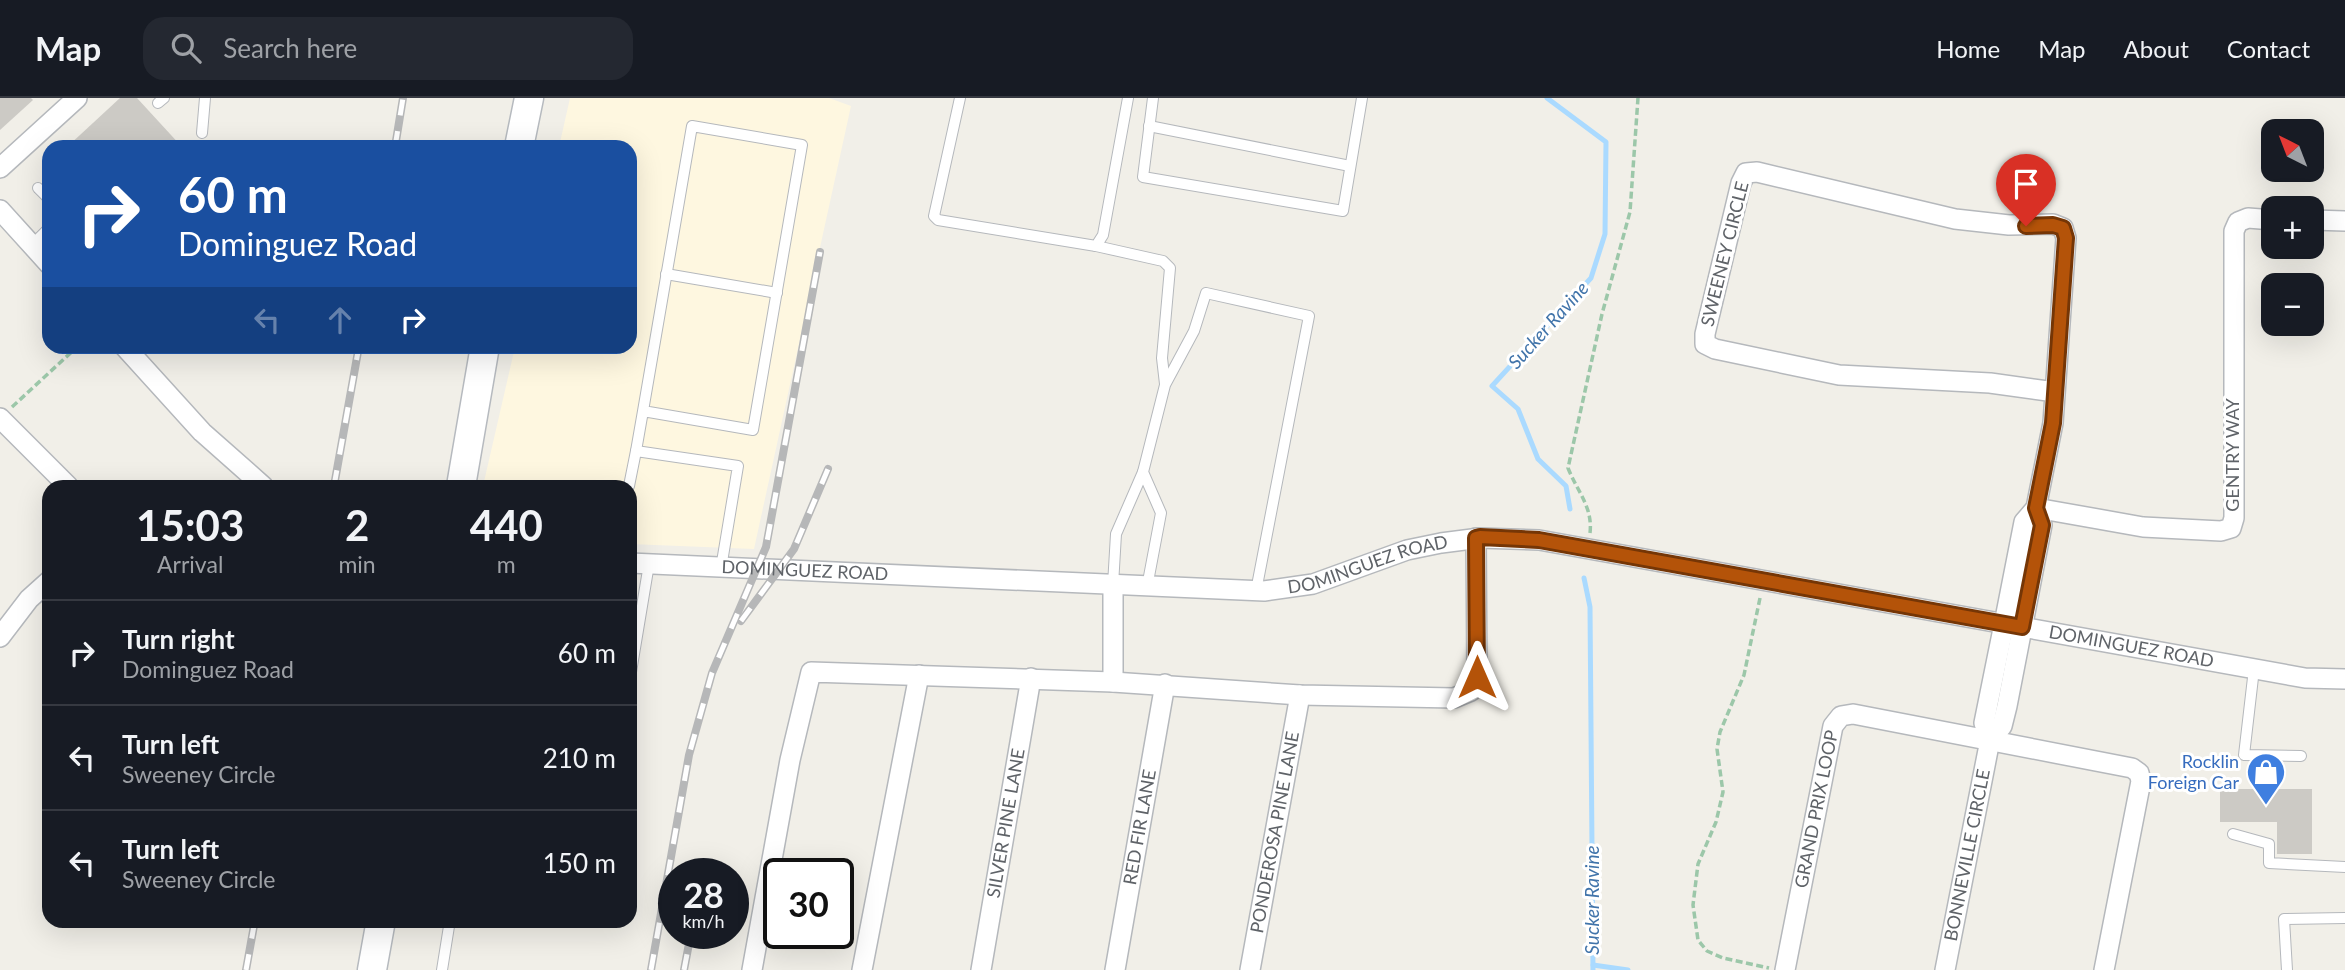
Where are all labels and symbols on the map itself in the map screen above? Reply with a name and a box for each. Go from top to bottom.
north arrow [2261,119,2324,182]
pin [1996,154,2056,226]
street label: SWEENEY CIRCLE [1695,179,1753,328]
water label: Sucker Ravine [1503,276,1593,373]
street label: GENTRY WAY [2221,397,2243,512]
street label: DOMINGUEZ ROAD [1286,530,1450,598]
street label: DOMINGUEZ ROAD [721,555,889,584]
street label: DOMINGUEZ ROAD [2047,620,2216,671]
position arrow [1440,640,1514,714]
street label: GRAND PRIX LOOP [1789,728,1842,890]
street label: PONDEROSA PINE LANE [1245,729,1303,935]
street label: SILVER PINE LANE [982,747,1029,899]
place label: Rocklin Foreign Car [2148,750,2239,793]
shop icon: Rocklin Foreign Car [2245,751,2287,806]
street label: BONNEVILLE CIRCLE [1939,767,1994,943]
street label: RED FIR LANE [1118,768,1160,886]
water label: Sucker Ravine [1580,845,1603,955]
speed limit sign: 30 [763,858,854,949]

